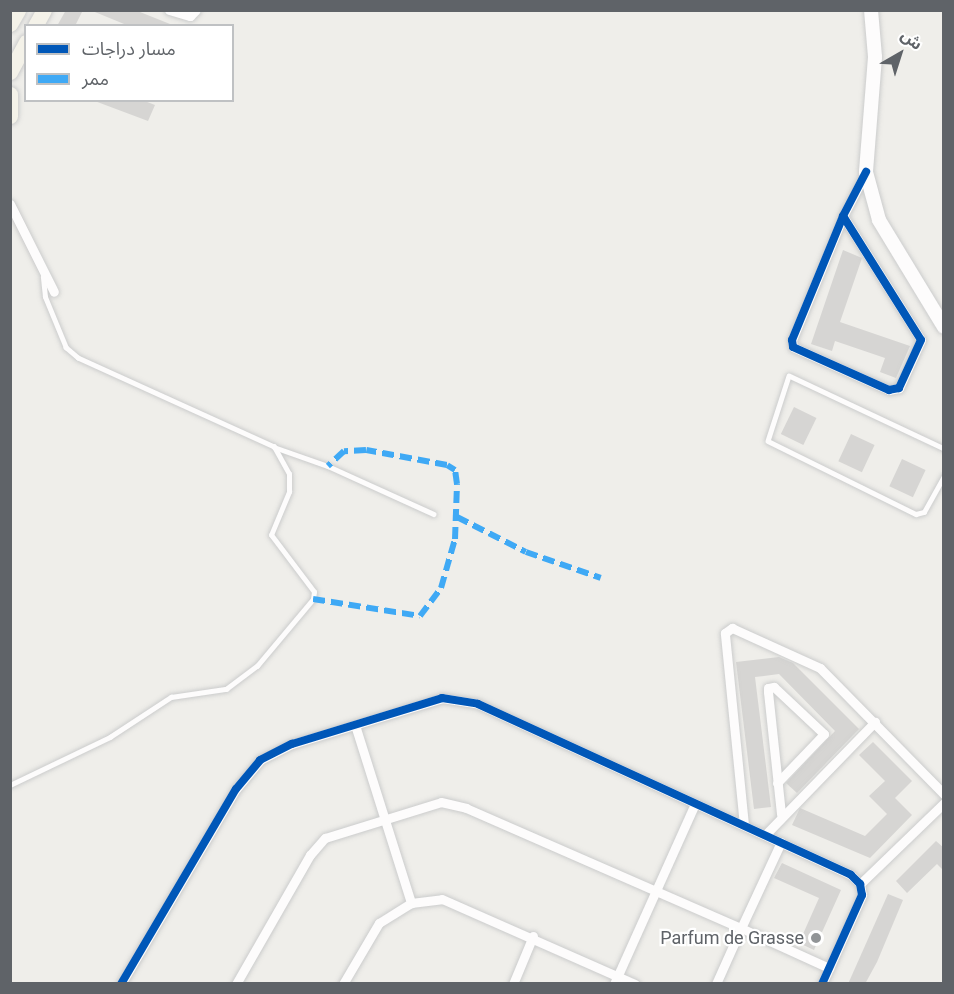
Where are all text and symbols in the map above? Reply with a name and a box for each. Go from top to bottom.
legend [24,24,234,102]
north arrow [870,24,930,84]
text: ش [897,25,926,54]
text: مسار دراجات [82,38,176,59]
text: ممر [82,68,109,89]
place label: Parfum de Grasse [660,927,804,949]
marker: Parfum de Grasse [809,931,823,945]

